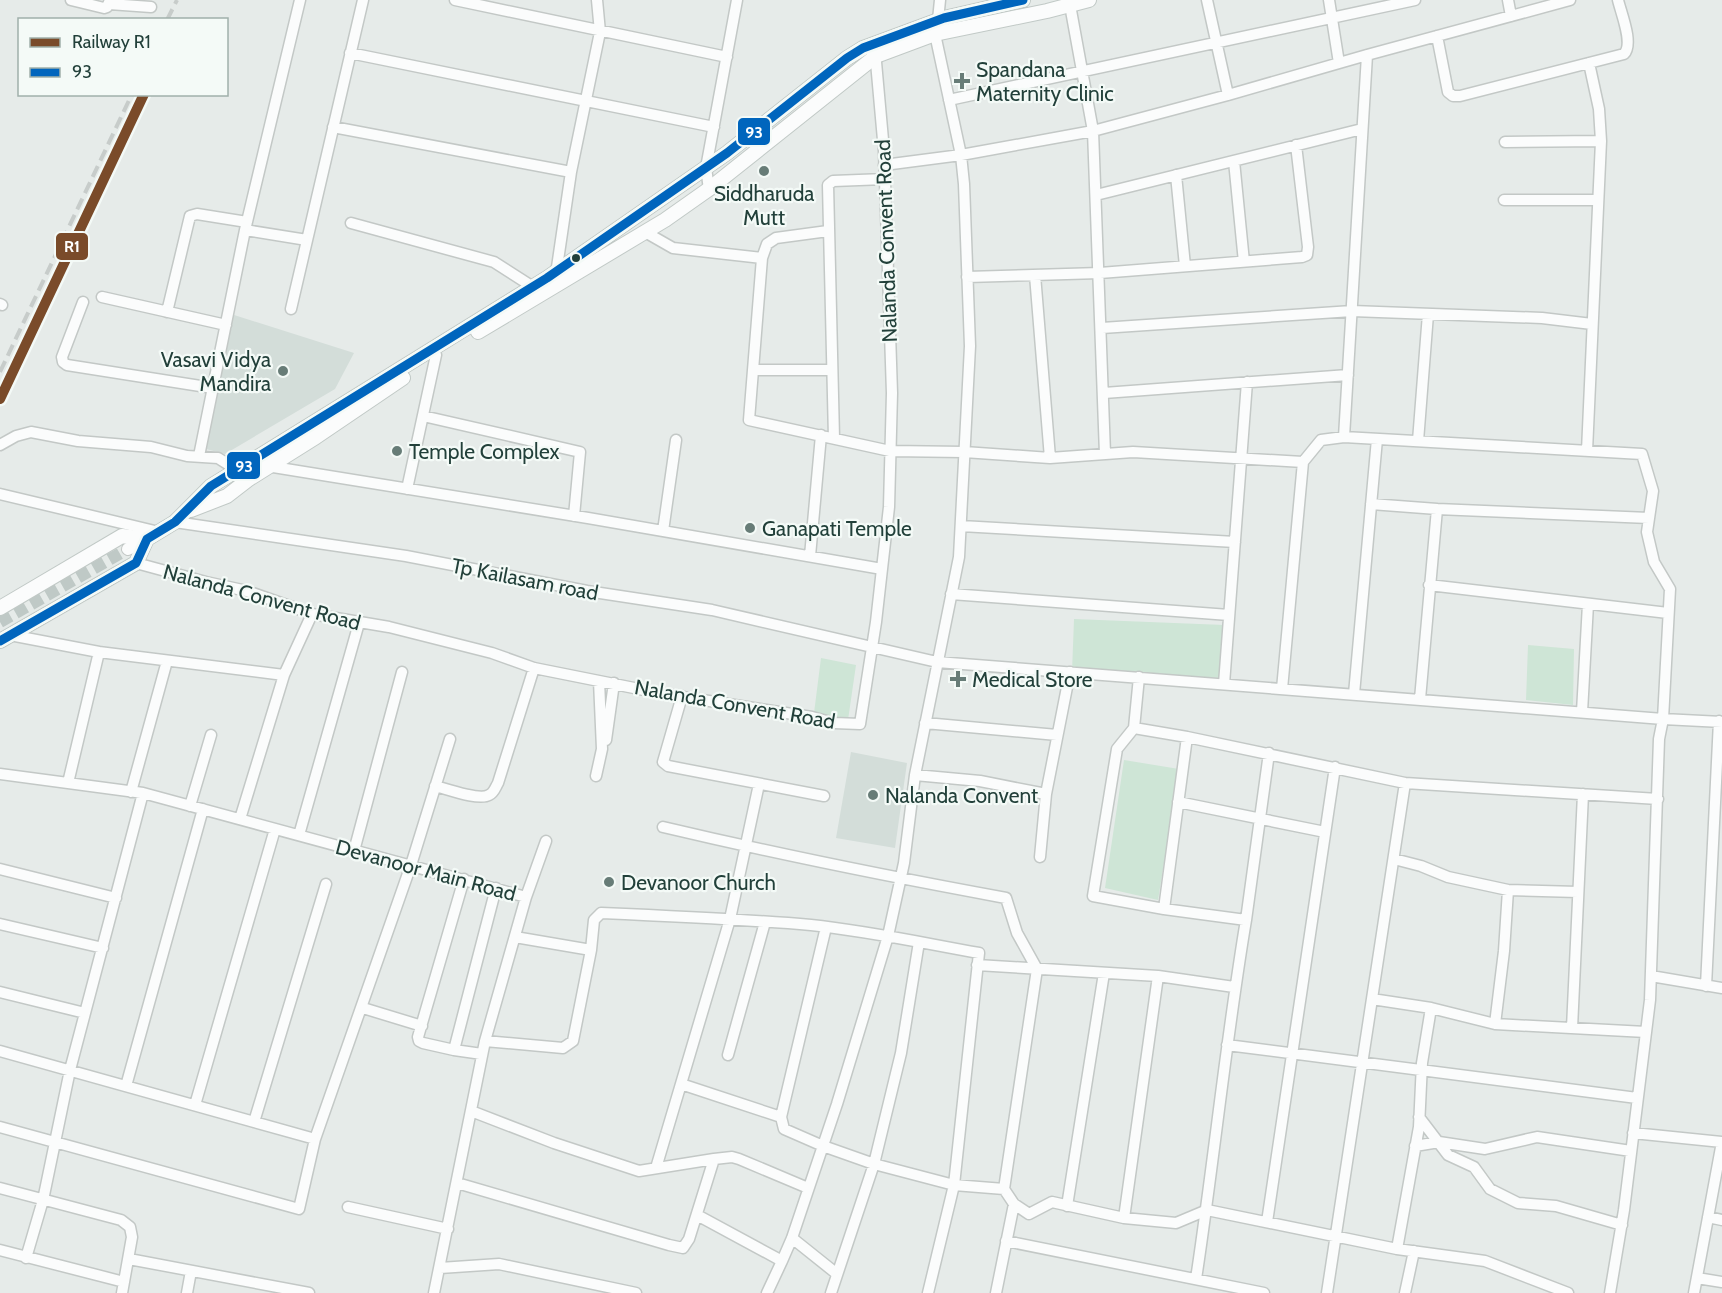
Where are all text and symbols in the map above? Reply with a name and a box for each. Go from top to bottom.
legend [18,18,228,96]
text: Railway R1 [72,31,151,53]
place label: Spandana Maternity Clinic [976,57,1114,106]
text: 93 [72,61,92,83]
marker: Spandana Maternity Clinic [953,72,971,90]
line badge: 93 [737,117,771,146]
text: 93 [745,123,763,142]
street label: Nalanda Convent Road [870,139,902,343]
marker: Siddharuda Mutt [757,164,771,178]
place label: Siddharuda Mutt [714,181,814,230]
line badge: R1 [55,232,89,261]
text: R1 [64,237,80,256]
unlabelled marker [570,252,582,264]
place label: Vasavi Vidya Mandira [161,347,271,396]
marker: Vasavi Vidya Mandira [276,364,290,378]
place label: Temple Complex [409,439,560,464]
marker: Temple Complex [390,444,404,458]
line badge: 93 [226,451,261,480]
text: 93 [235,457,253,476]
place label: Ganapati Temple [762,516,912,541]
marker: Ganapati Temple [743,521,757,535]
street label: Tp Kailasam road [450,553,600,605]
street label: Nalanda Convent Road [161,559,363,635]
place label: Medical Store [972,667,1093,692]
marker: Medical Store [949,670,967,688]
street label: Nalanda Convent Road [633,674,837,734]
place label: Nalanda Convent [885,783,1038,808]
marker: Nalanda Convent [866,788,880,802]
street label: Devanoor Main Road [333,834,519,906]
place label: Devanoor Church [621,870,776,895]
marker: Devanoor Church [602,875,616,889]

